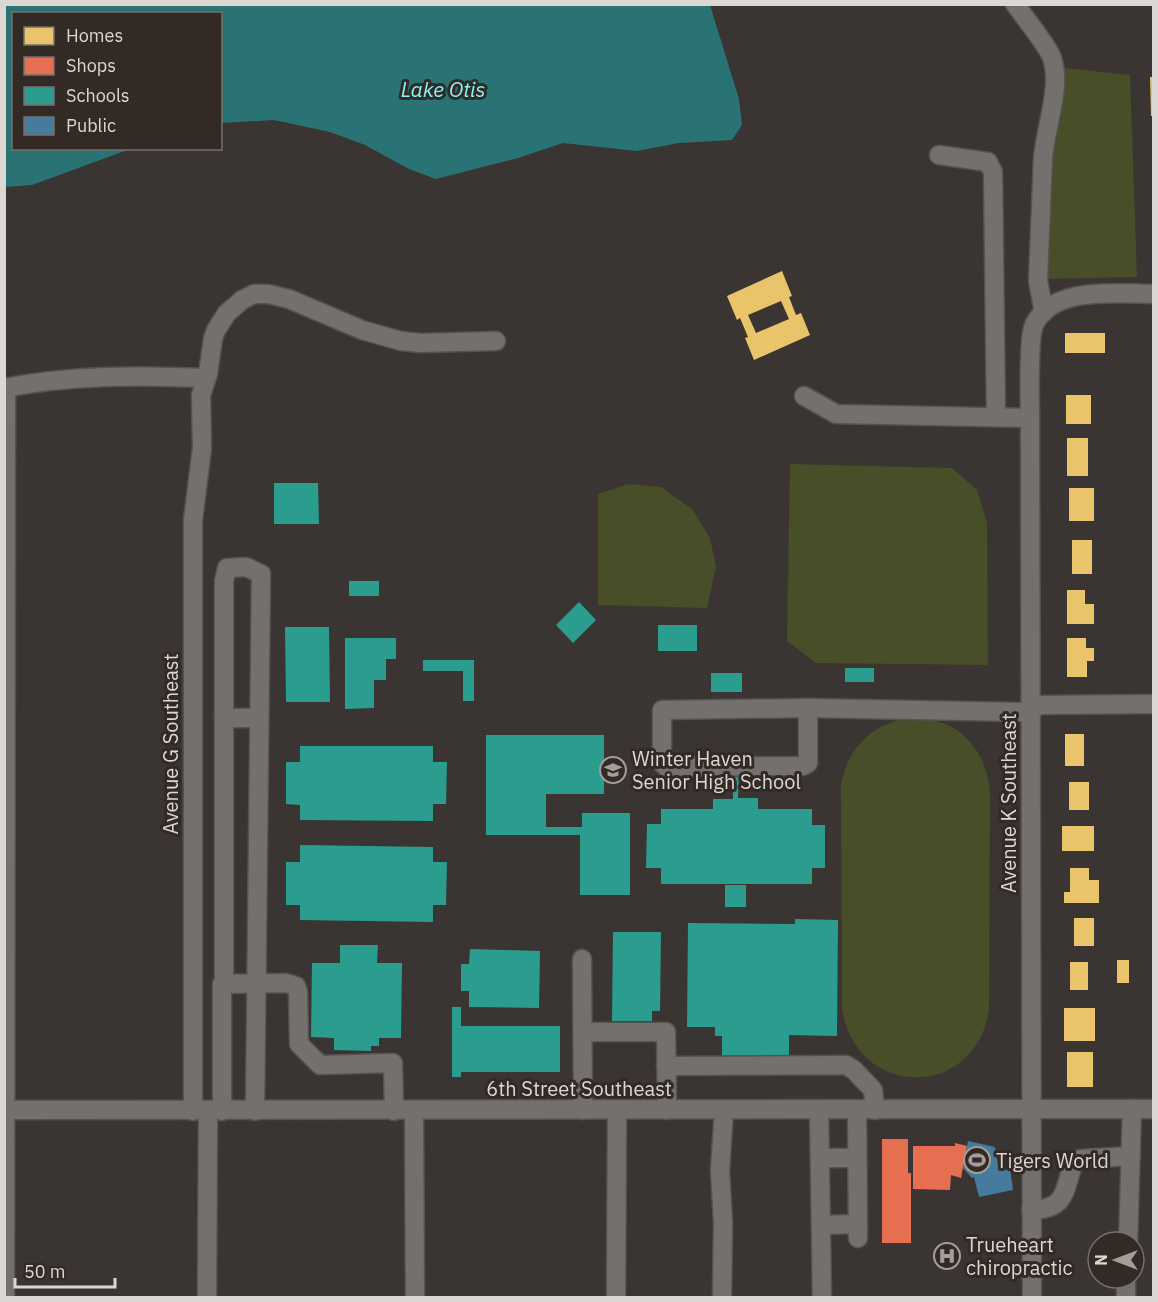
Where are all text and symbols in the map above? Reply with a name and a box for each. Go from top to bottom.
legend [12,12,222,150]
text: Homes [66,24,123,47]
text: Shops [66,54,116,77]
water label: Lake Otis [401,75,485,103]
text: Schools [66,84,130,107]
text: Public [66,114,116,137]
street label: Avenue G Southeast [157,654,184,834]
street label: Avenue K Southeast [995,713,1022,893]
place label: Winter Haven Senior High School [632,745,801,795]
school or university icon: Winter Haven Senior High School [598,755,628,785]
street label: 6th Street Southeast [486,1075,672,1102]
sports icon: Tigers World [962,1145,992,1175]
place label: Tigers World [996,1147,1109,1174]
north arrow [1086,1230,1146,1290]
place label: Trueheart chiropractic [966,1231,1073,1281]
hospital icon: Trueheart chiropractic [932,1241,962,1271]
scale bar [15,1251,116,1289]
text: N [1091,1254,1111,1266]
text: 50 m [24,1260,66,1283]

